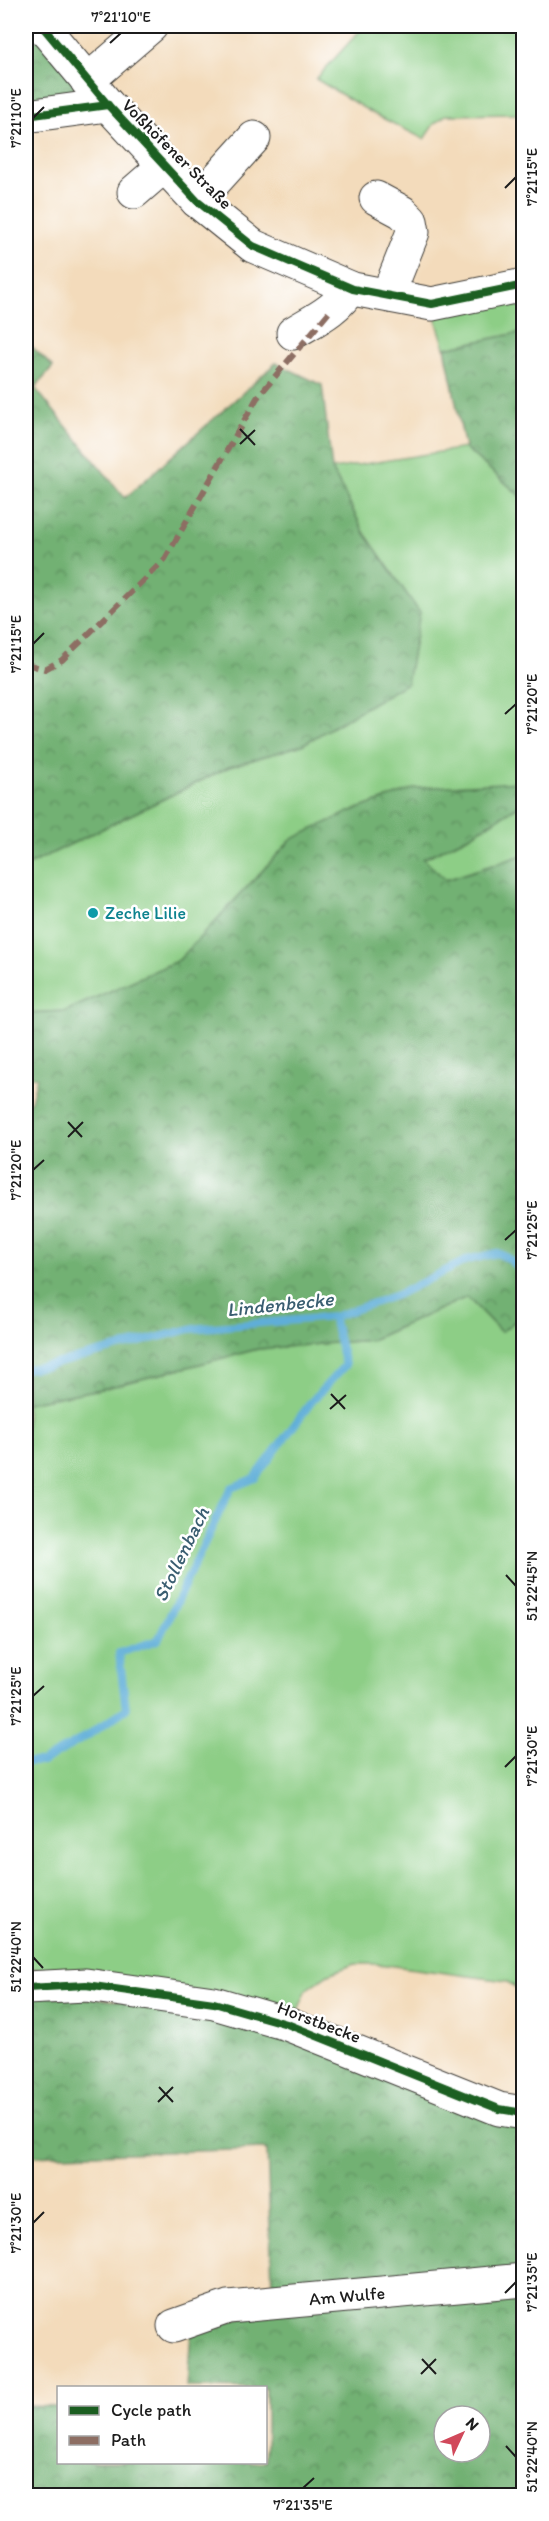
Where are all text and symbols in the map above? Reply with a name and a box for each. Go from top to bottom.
text: 7°21'10"E [91,8,151,26]
text: 7°21'10"E [7,88,25,148]
street label: Voßhöfener Straße [117,94,237,214]
text: 7°21'15"E [523,148,541,206]
text: 7°21'15"E [7,615,25,673]
text: 7°21'20"E [523,674,541,734]
place label: Zeche Lilie [105,902,186,924]
marker: Zeche Lilie [86,906,100,920]
text: 7°21'20"E [7,1140,25,1200]
text: 7°21'25"E [523,1200,541,1260]
water label: Lindenbecke [225,1286,336,1322]
water label: Stollenbach [148,1503,214,1605]
text: 51°22'45"N [523,1551,541,1621]
text: 7°21'25"E [7,1666,25,1726]
text: 7°21'30"E [523,1726,541,1786]
text: 51°22'40"N [7,1921,25,1993]
street label: Horstbecke [274,1996,364,2048]
text: 7°21'30"E [7,2193,25,2253]
text: 7°21'35"E [523,2252,541,2312]
street label: Am Wulfe [308,2282,386,2310]
legend [57,2386,267,2464]
text: Cycle path [111,2399,192,2421]
north arrow [432,2404,492,2464]
text: N [462,2413,483,2434]
text: 51°22'40"N [523,2421,541,2493]
text: Path [111,2429,146,2451]
text: 7°21'35"E [273,2496,333,2514]

